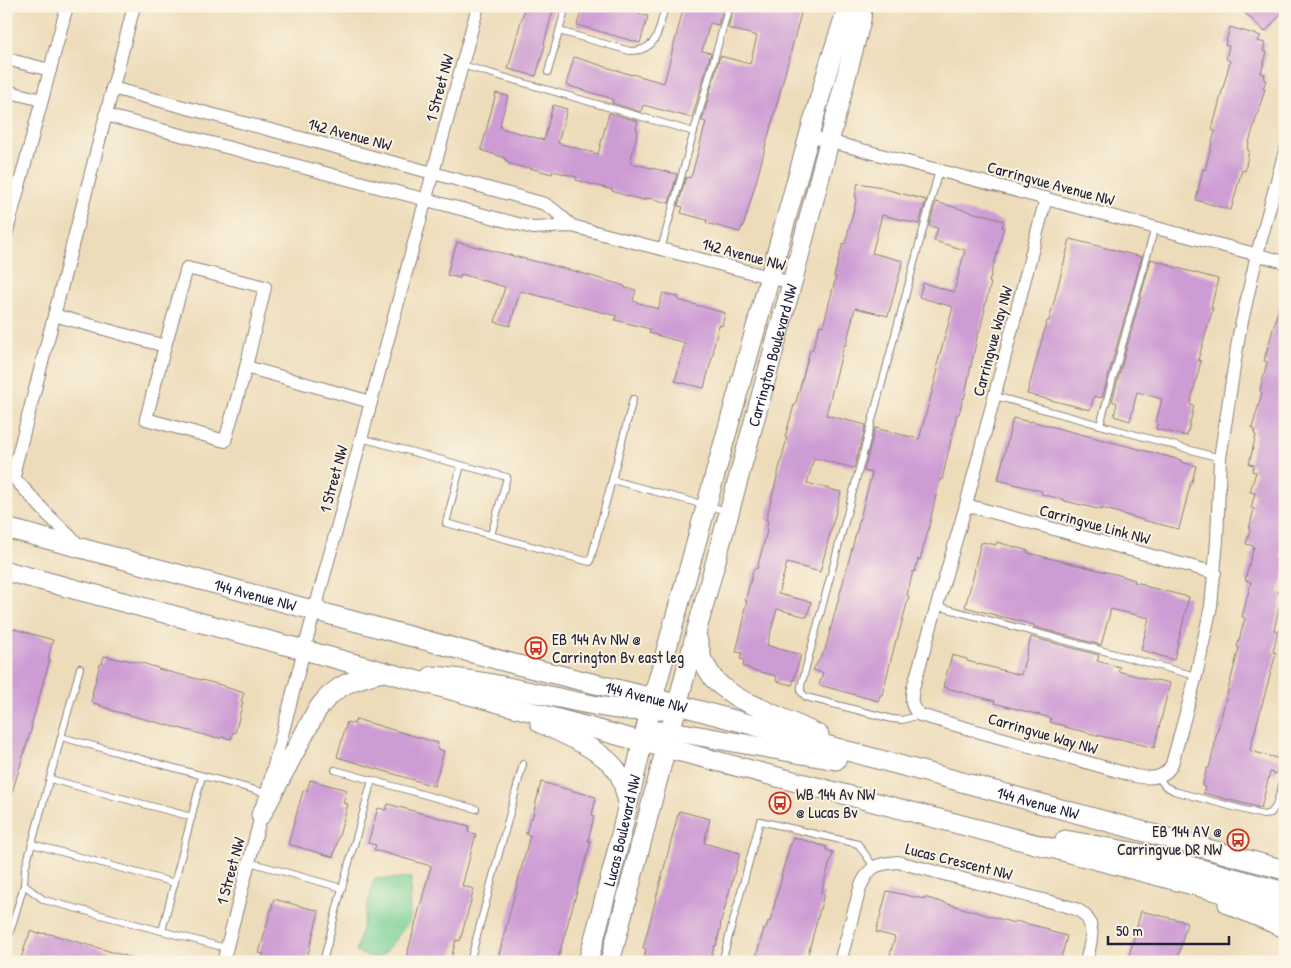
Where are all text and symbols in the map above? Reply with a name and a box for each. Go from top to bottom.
street label: 1 Street NW [419,52,459,124]
street label: 142 Avenue NW [306,112,394,156]
street label: Carringvue Avenue NW [985,155,1117,211]
street label: 142 Avenue NW [700,232,788,276]
street label: Carrington Boulevard NW [742,281,802,429]
street label: Carringvue Way NW [967,283,1017,398]
street label: 1 Street NW [313,443,353,515]
street label: Carringvue Link NW [1037,499,1153,549]
street label: 144 Avenue NW [212,573,299,616]
place label: EB 144 Av NW @ Carrington Bv east leg [552,628,684,668]
bus stop icon: EB 144 Av NW @ Carrington Bv east leg [524,636,548,660]
street label: 144 Avenue NW [603,676,690,718]
street label: Carringvue Way NW [986,707,1101,759]
street label: Lucas Boulevard NW [598,772,646,888]
street label: 144 Avenue NW [994,781,1082,824]
place label: WB 144 Av NW @ Lucas Bv [796,783,876,823]
bus stop icon: WB 144 Av NW @ Lucas Bv [768,791,792,815]
place label: EB 144 AV @ Carringvue DR NW [1117,820,1222,860]
bus stop icon: EB 144 AV @ Carringvue DR NW [1226,828,1250,852]
street label: 1 Street NW [210,835,250,907]
street label: Lucas Crescent NW [903,837,1015,885]
scale bar [1108,913,1230,945]
text: 50 m [1116,920,1143,941]

